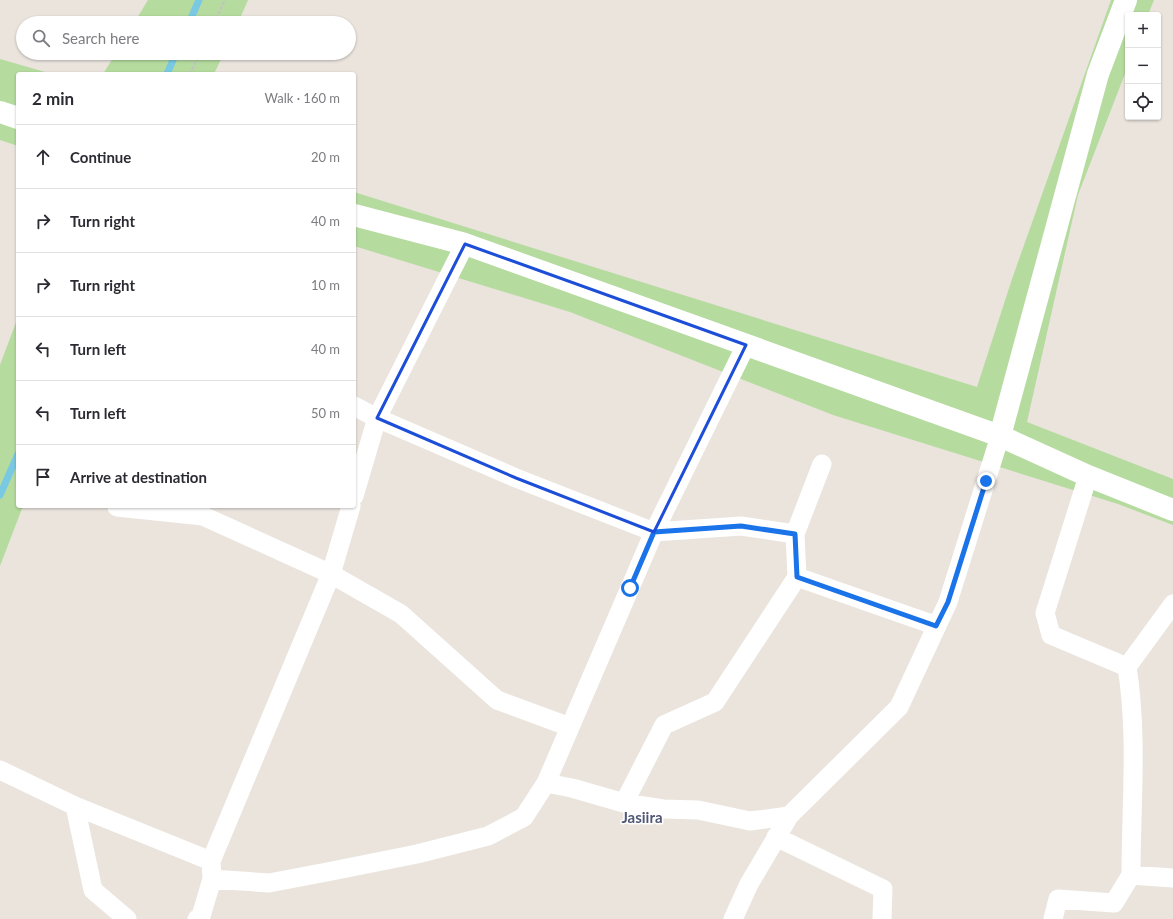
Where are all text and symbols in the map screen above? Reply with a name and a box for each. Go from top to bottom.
map controls [1125,12,1161,120]
button: + [1125,12,1161,48]
search box [16,16,356,60]
icon: search [30,27,52,49]
text: Search here [62,29,139,47]
button: − [1125,48,1161,84]
button: locate [1125,84,1161,120]
text: 2 min [32,88,74,109]
text: Walk · 160 m [264,90,340,106]
icon: ahead [32,146,54,168]
text: Continue [70,148,131,166]
text: 20 m [311,149,340,165]
icon: right [32,210,54,232]
text: Turn right [70,212,135,230]
text: 40 m [311,213,340,229]
icon: right [32,274,54,296]
text: Turn right [70,276,135,294]
text: 10 m [311,277,340,293]
icon: left [32,338,54,360]
text: Turn left [70,340,126,358]
text: 40 m [311,341,340,357]
icon: left [32,402,54,424]
text: Turn left [70,404,126,422]
text: 50 m [311,405,340,421]
icon: arrive [32,466,54,488]
text: Arrive at destination [70,468,207,486]
route end [977,472,995,490]
route start [621,579,639,597]
district label: Jasiira [621,808,663,826]

